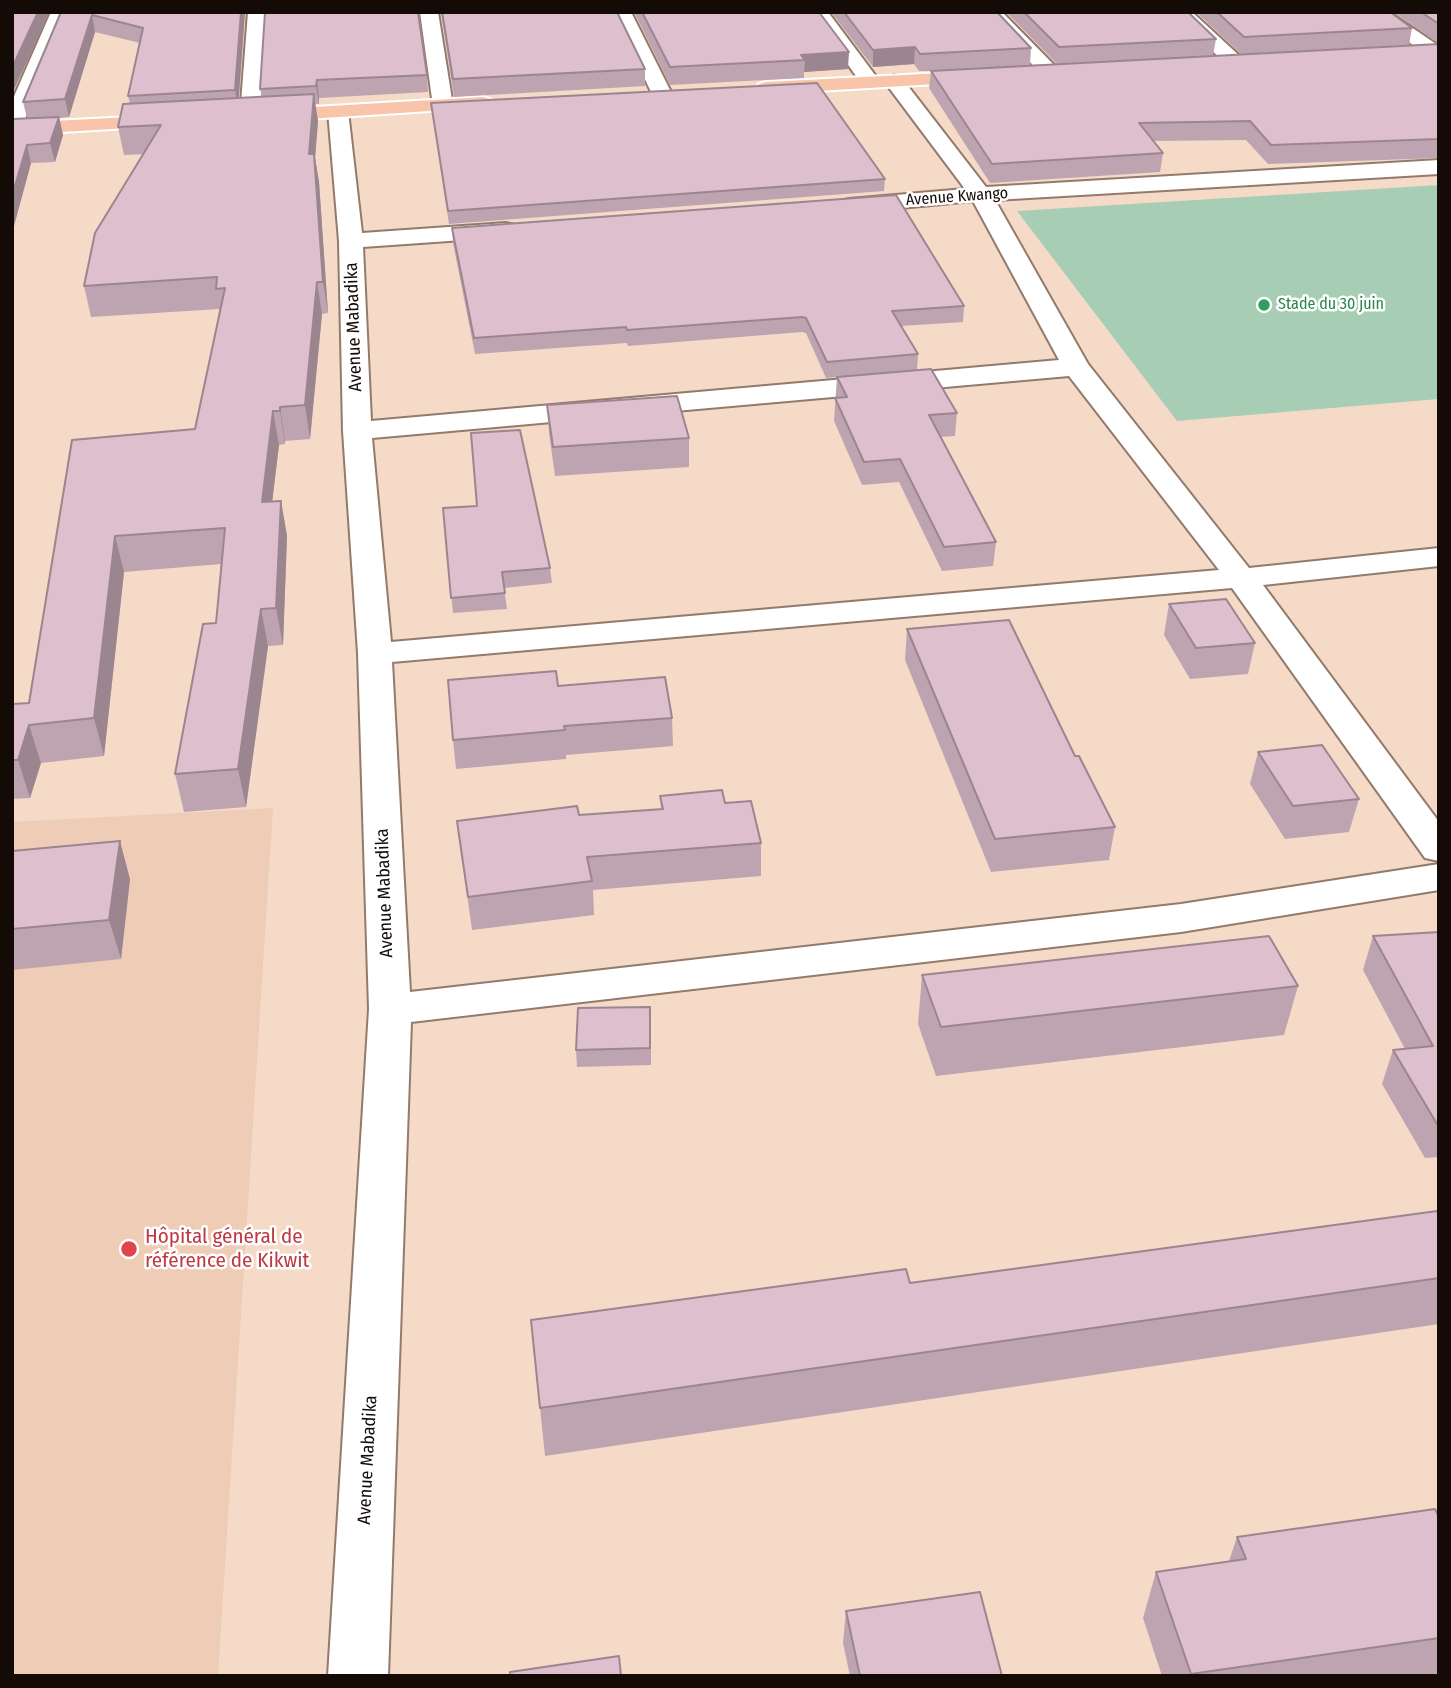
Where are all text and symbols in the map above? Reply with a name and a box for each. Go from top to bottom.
street label: Avenue Kwango [905,184,1009,210]
street label: Avenue Mabadika [341,262,367,392]
place label: Stade du 30 juin [1278,295,1384,315]
marker: Stade du 30 juin [1256,297,1272,313]
street label: Avenue Mabadika [372,828,398,958]
place label: Hôpital général de référence de Kikwit [145,1224,309,1274]
marker: Hôpital général de référence de Kikwit [119,1239,139,1259]
street label: Avenue Mabadika [354,1395,382,1525]

